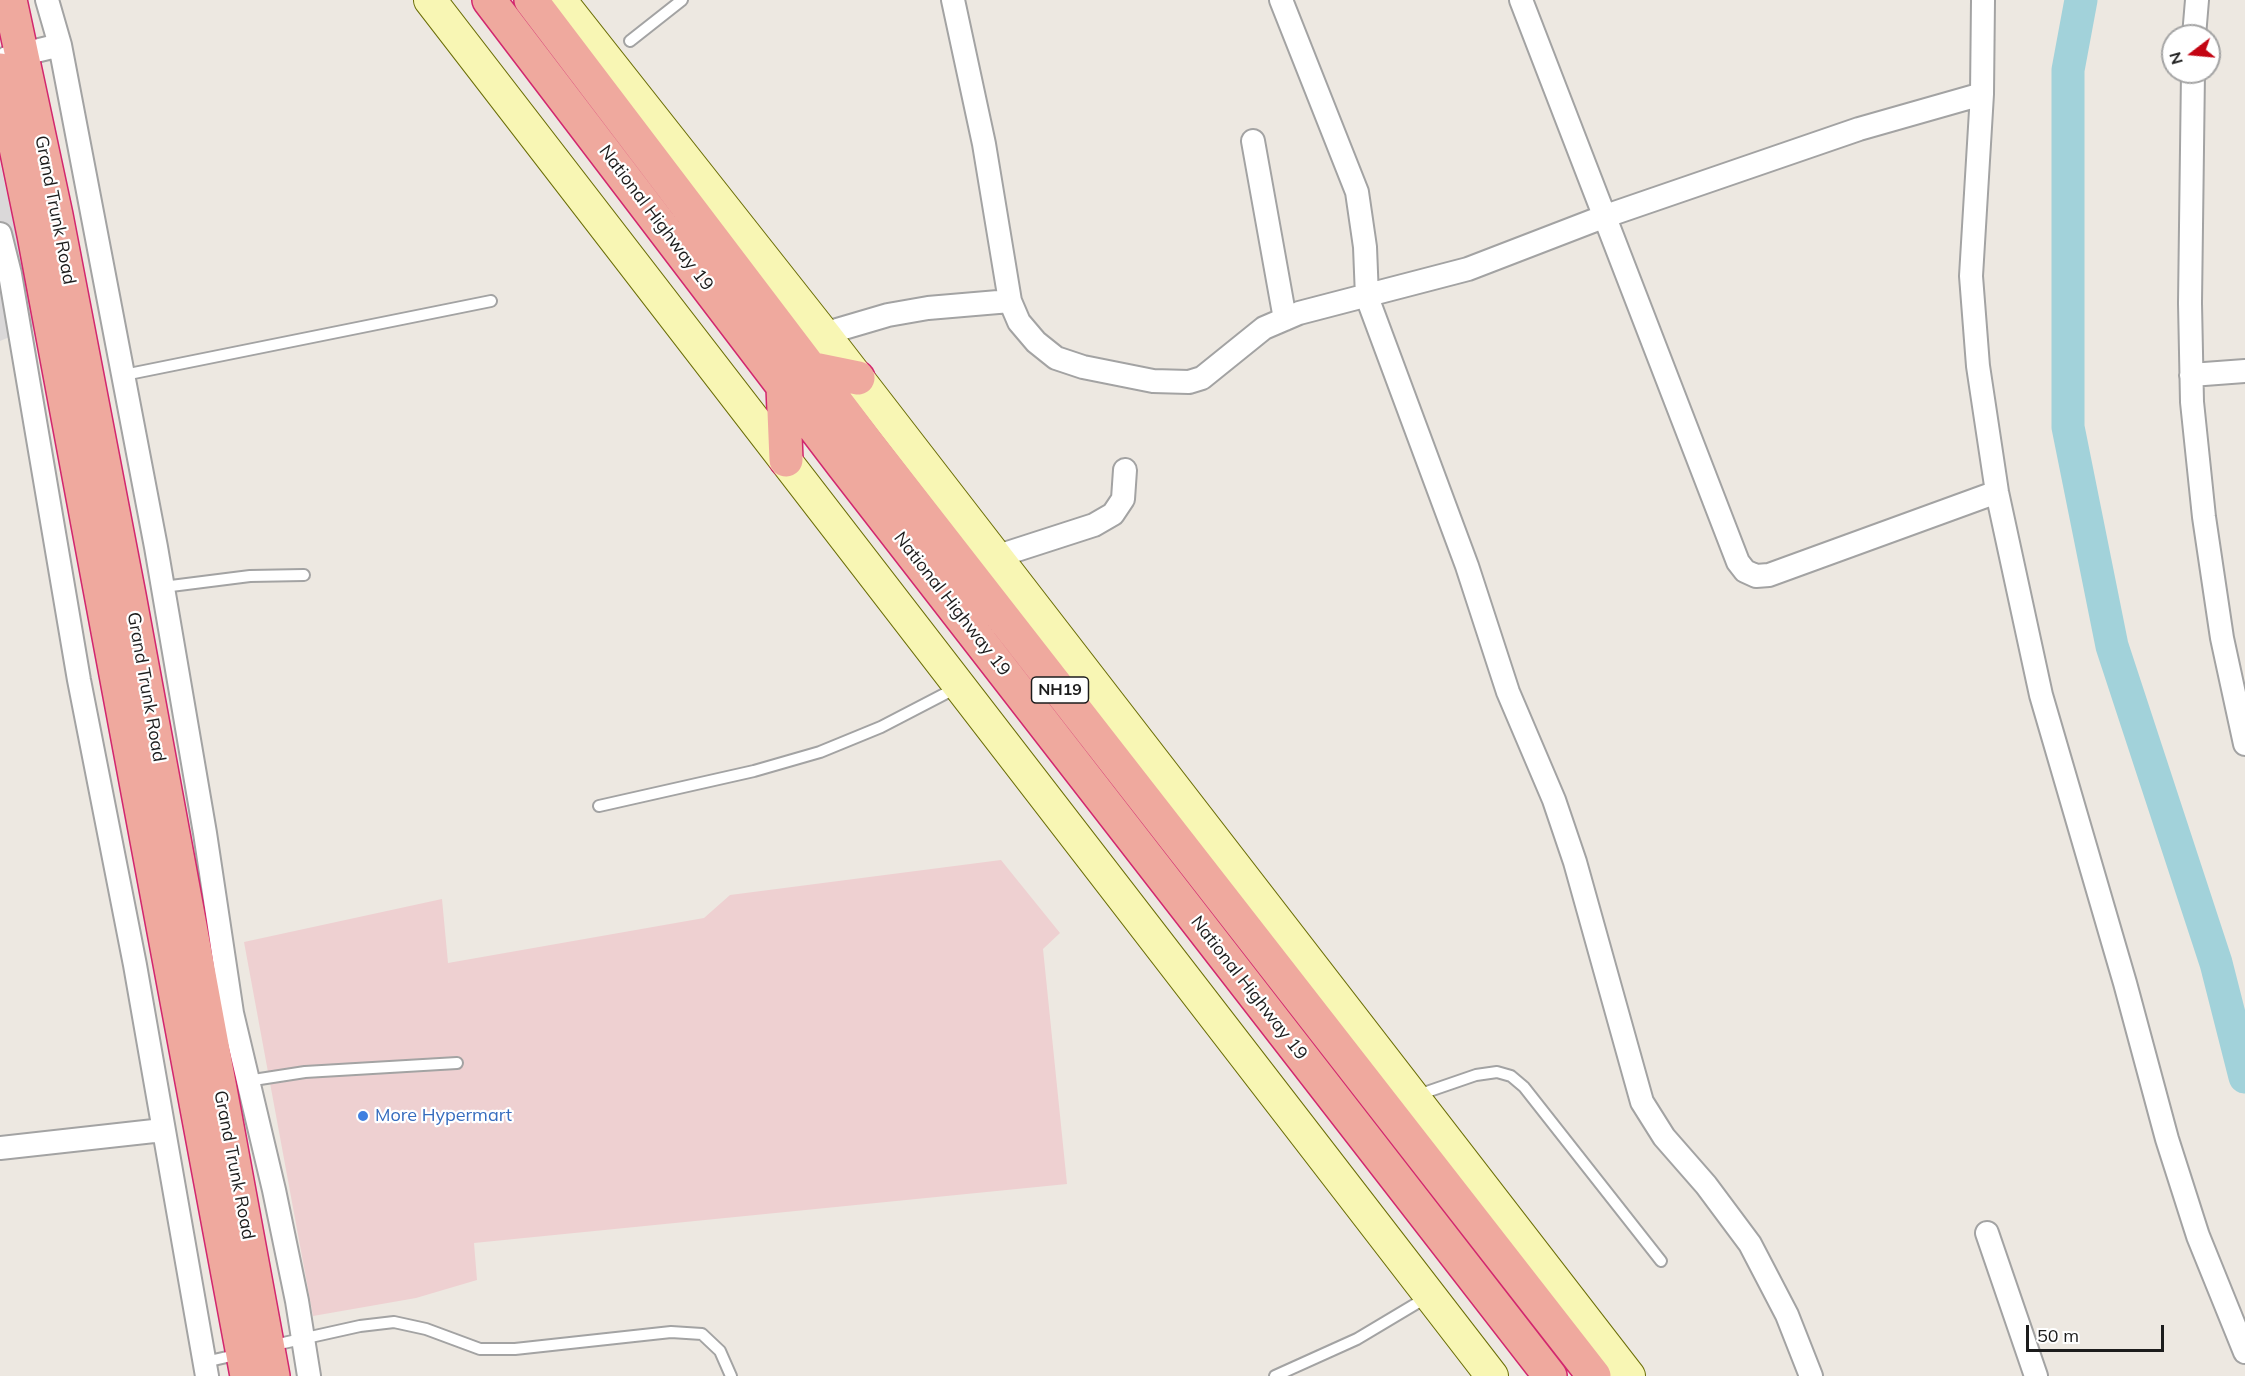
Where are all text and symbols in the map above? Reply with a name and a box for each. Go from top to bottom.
north arrow [2161,24,2221,84]
text: N [2164,50,2187,67]
street label: Grand Trunk Road [30,134,80,286]
street label: National Highway 19 [594,141,718,295]
street label: National Highway 19 [889,528,1015,680]
street label: Grand Trunk Road [122,611,170,763]
road number: NH19 [1032,677,1088,703]
street label: National Highway 19 [1186,912,1312,1064]
street label: Grand Trunk Road [209,1089,259,1241]
place label: More Hypermart [375,1105,512,1127]
marker: More Hypermart [356,1109,370,1123]
scale bar [2029,1313,2167,1351]
text: 50 m [2037,1324,2079,1347]

